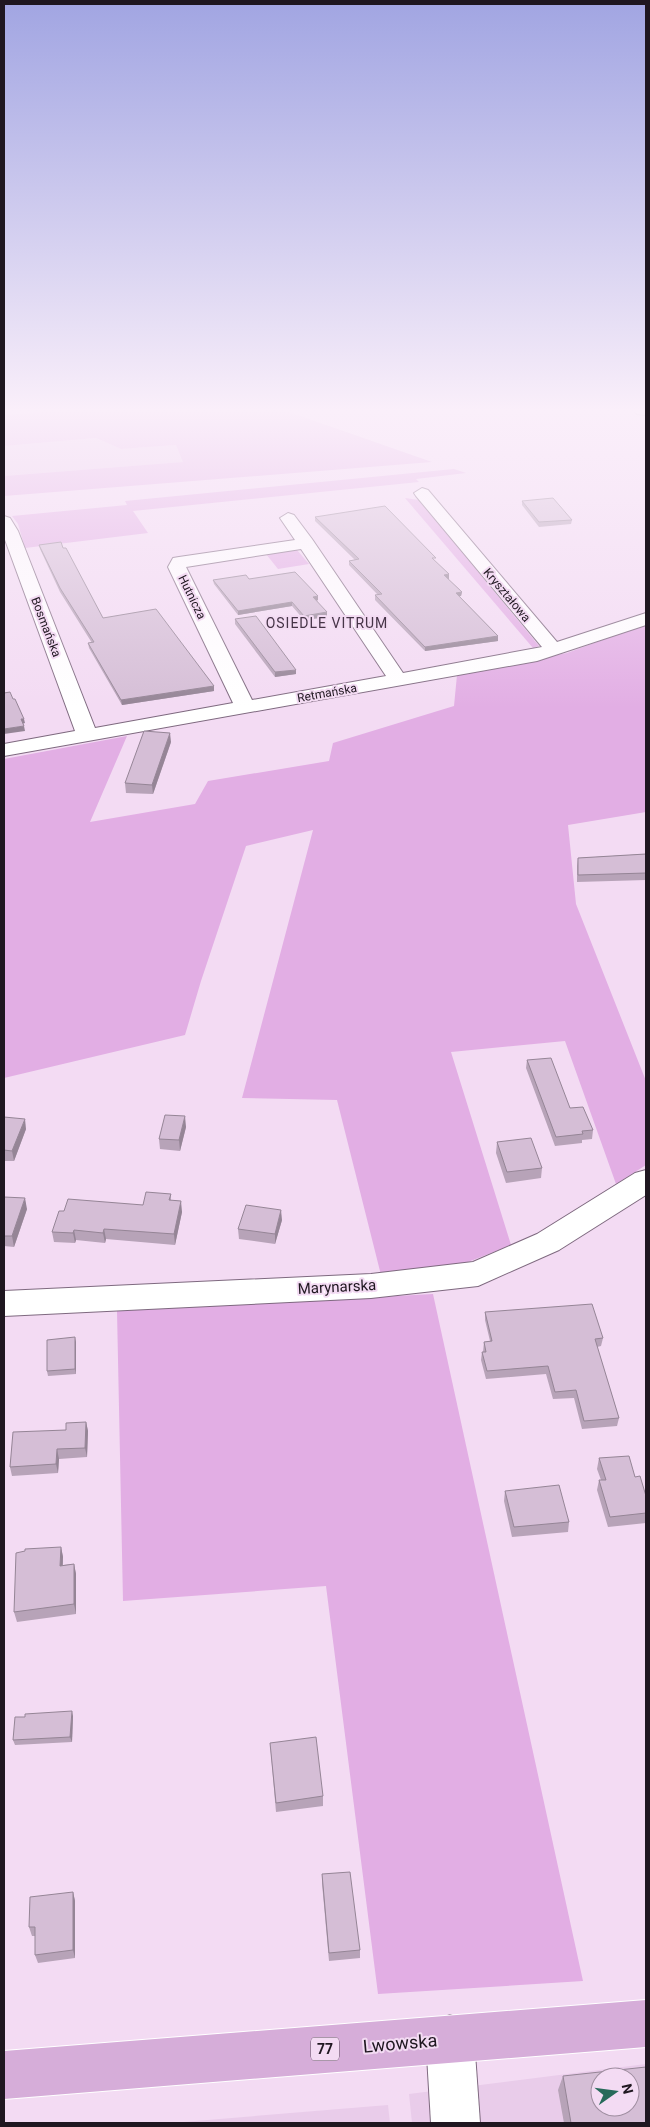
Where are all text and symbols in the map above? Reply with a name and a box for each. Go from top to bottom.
street label: Kryształowa [481,565,533,625]
street label: Hutnicza [175,573,209,621]
street label: Bosmańska [28,595,64,659]
district label: OSIEDLE VITRUM [266,615,388,631]
street label: Retmańska [296,681,358,705]
street label: Marynarska [297,1276,377,1298]
street label: Lwowska [362,2029,438,2057]
road number: 77 [311,2038,339,2060]
north arrow [590,2067,640,2117]
text: N [619,2082,637,2096]

